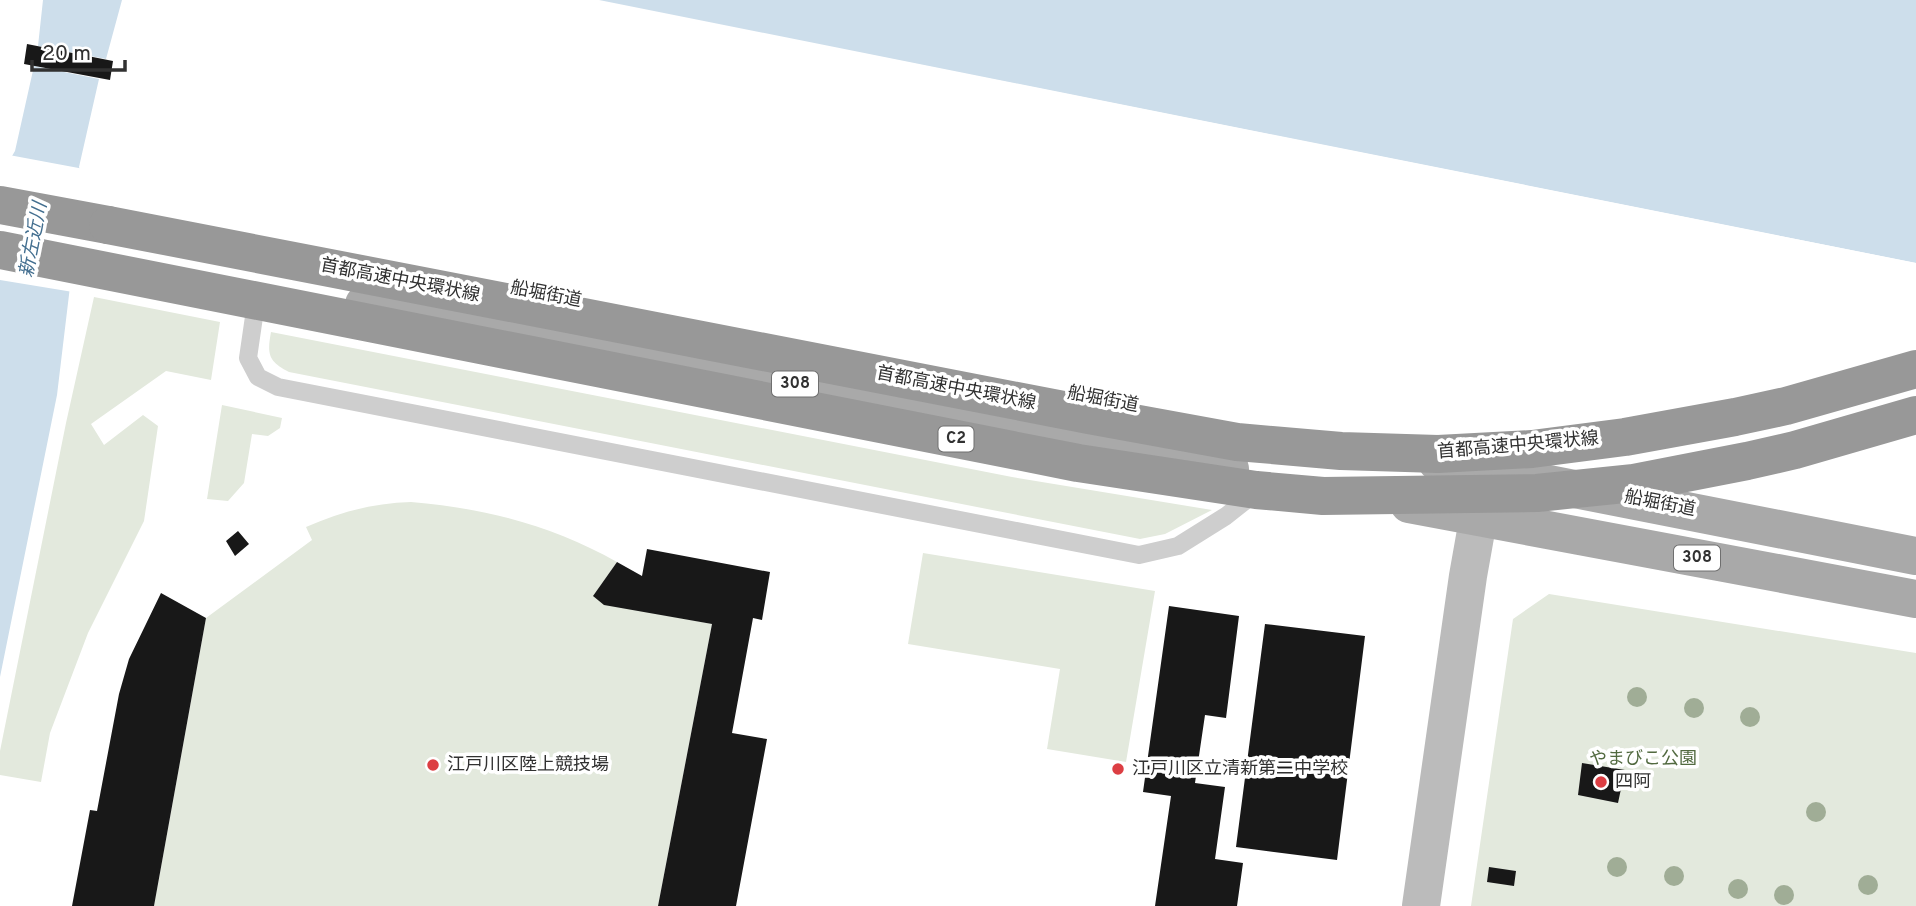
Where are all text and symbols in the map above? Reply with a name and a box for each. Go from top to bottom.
scale bar [32,28,124,72]
text: 20 m [42,41,91,68]
water label: 新左近川 [15,198,53,280]
street label: 首都高速中央環状線 [318,254,482,308]
street label: 船堀街道 [508,277,584,313]
street label: 首都高速中央環状線 [874,362,1038,416]
road number: 308 [772,372,818,396]
street label: 船堀街道 [1065,382,1141,418]
road number: C2 [939,426,974,452]
street label: 首都高速中央環状線 [1436,427,1600,465]
street label: 船堀街道 [1622,486,1698,522]
road number: 308 [1674,545,1720,570]
park label: やまびこ公園 [1589,748,1697,771]
place label: 江戸川区陸上競技場 [447,754,609,777]
marker: 江戸川区陸上競技場 [425,757,441,773]
place label: 江戸川区立清新第二中学校 [1132,758,1348,781]
marker: 江戸川区立清新第二中学校 [1110,761,1126,777]
place label: 四阿 [1615,771,1651,794]
marker: 四阿 [1593,774,1609,790]

